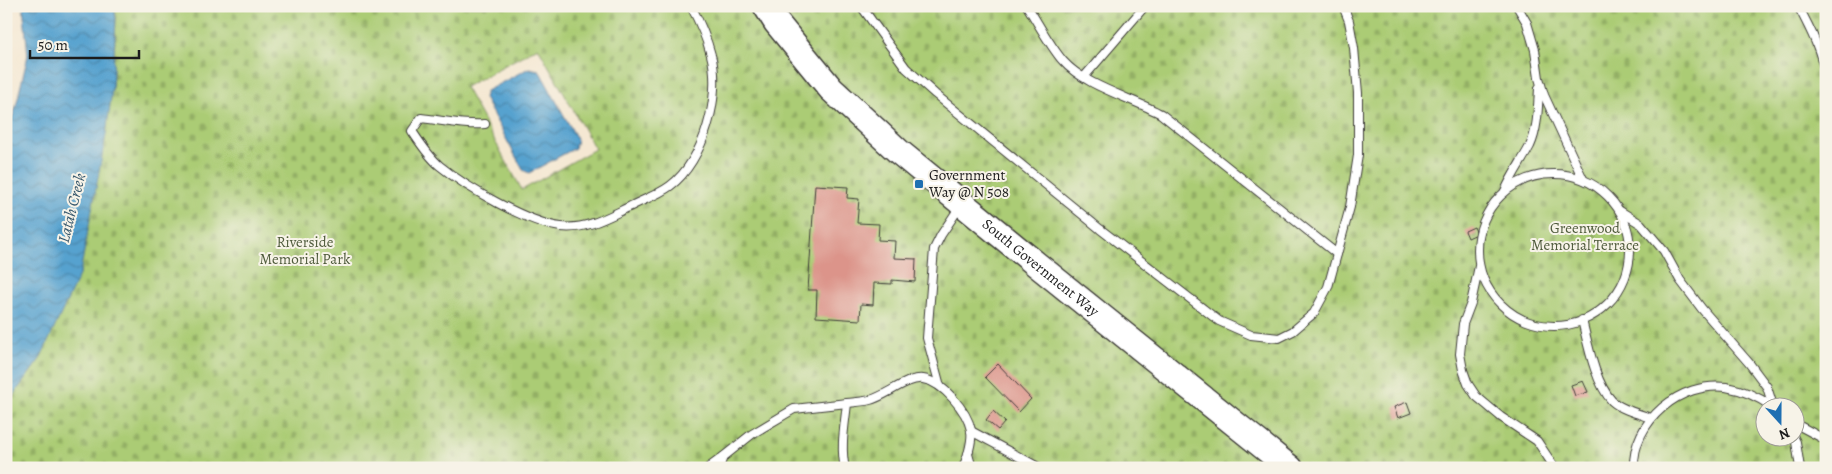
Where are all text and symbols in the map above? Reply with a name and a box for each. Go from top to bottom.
scale bar [30,28,139,60]
text: 50 m [38,35,68,55]
place label: Government Way @ N 508 [928,165,1009,202]
water label: Latah Creek [53,171,91,245]
marker: Government Way @ N 508 [913,178,925,190]
street label: South Government Way [978,214,1104,321]
park label: Greenwood Memorial Terrace [1531,218,1639,255]
park label: Riverside Memorial Park [260,232,351,269]
north arrow [1754,396,1804,446]
text: N [1776,423,1793,444]

